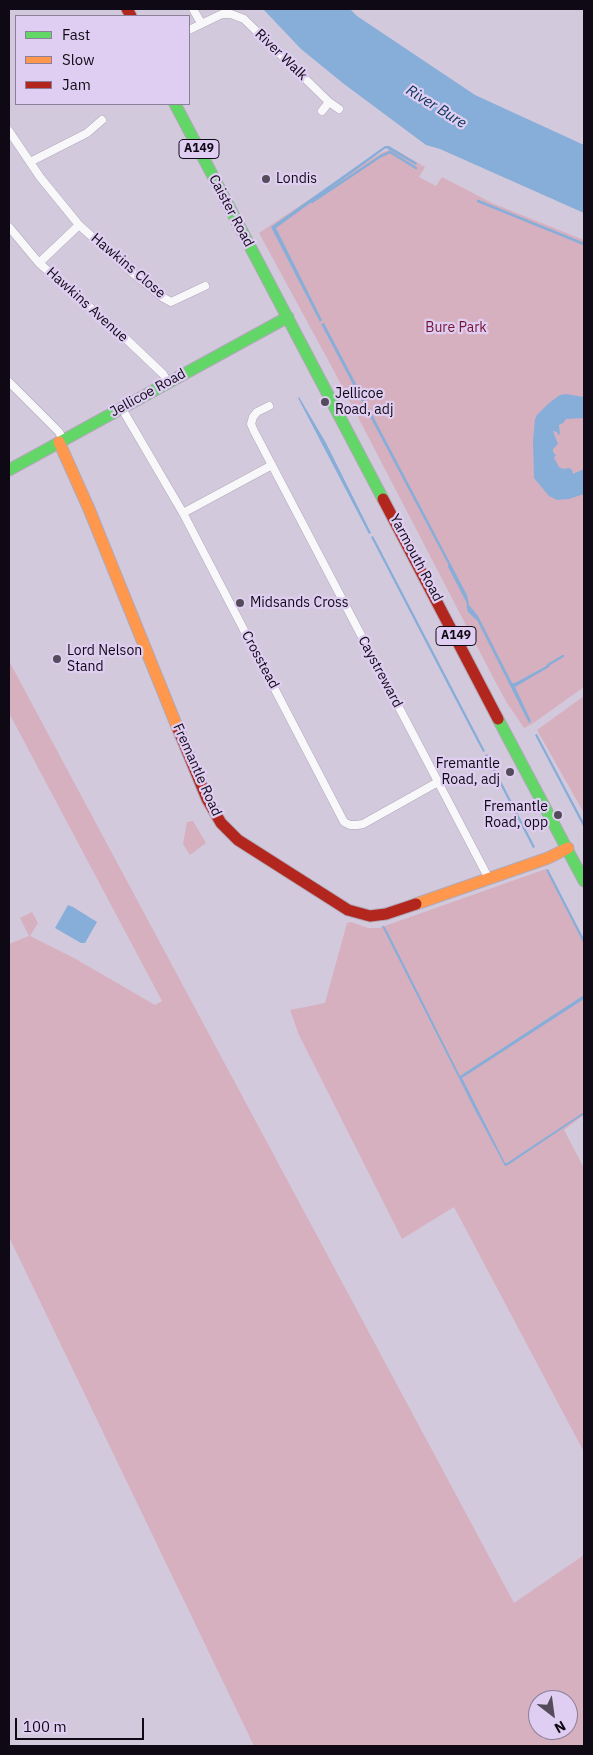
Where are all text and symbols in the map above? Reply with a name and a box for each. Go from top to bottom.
legend [15,15,190,105]
text: Fast [62,25,90,44]
street label: River Walk [251,26,311,84]
text: Slow [62,50,95,69]
text: Jam [62,75,91,94]
water label: River Bure [402,81,470,133]
road number: A149 [179,140,219,158]
place label: Londis [276,171,317,187]
street label: Caister Road [205,172,257,250]
marker: Londis [260,173,272,185]
street label: Hawkins Close [87,230,169,302]
street label: Hawkins Avenue [43,264,131,346]
park label: Bure Park [425,320,487,336]
street label: Jellicoe Road [107,365,189,421]
place label: Jellicoe Road, adj [335,386,393,418]
marker: Jellicoe Road, adj [319,396,331,408]
street label: Yarmouth Road [386,511,446,605]
place label: Midsands Cross [250,595,349,611]
marker: Midsands Cross [234,597,246,609]
road number: A149 [436,626,476,646]
street label: Crosstead [238,628,282,692]
street label: Caystreward [354,633,406,711]
place label: Lord Nelson Stand [67,643,142,676]
marker: Lord Nelson Stand [51,653,63,665]
street label: Fremantle Road [169,721,225,819]
place label: Fremantle Road, adj [436,756,500,789]
marker: Fremantle Road, adj [504,766,516,778]
place label: Fremantle Road, opp [484,799,548,832]
marker: Fremantle Road, opp [552,809,564,821]
north arrow [528,1690,578,1740]
scale bar [18,1708,146,1740]
text: 100 m [23,1717,67,1736]
text: N [551,1717,569,1737]

